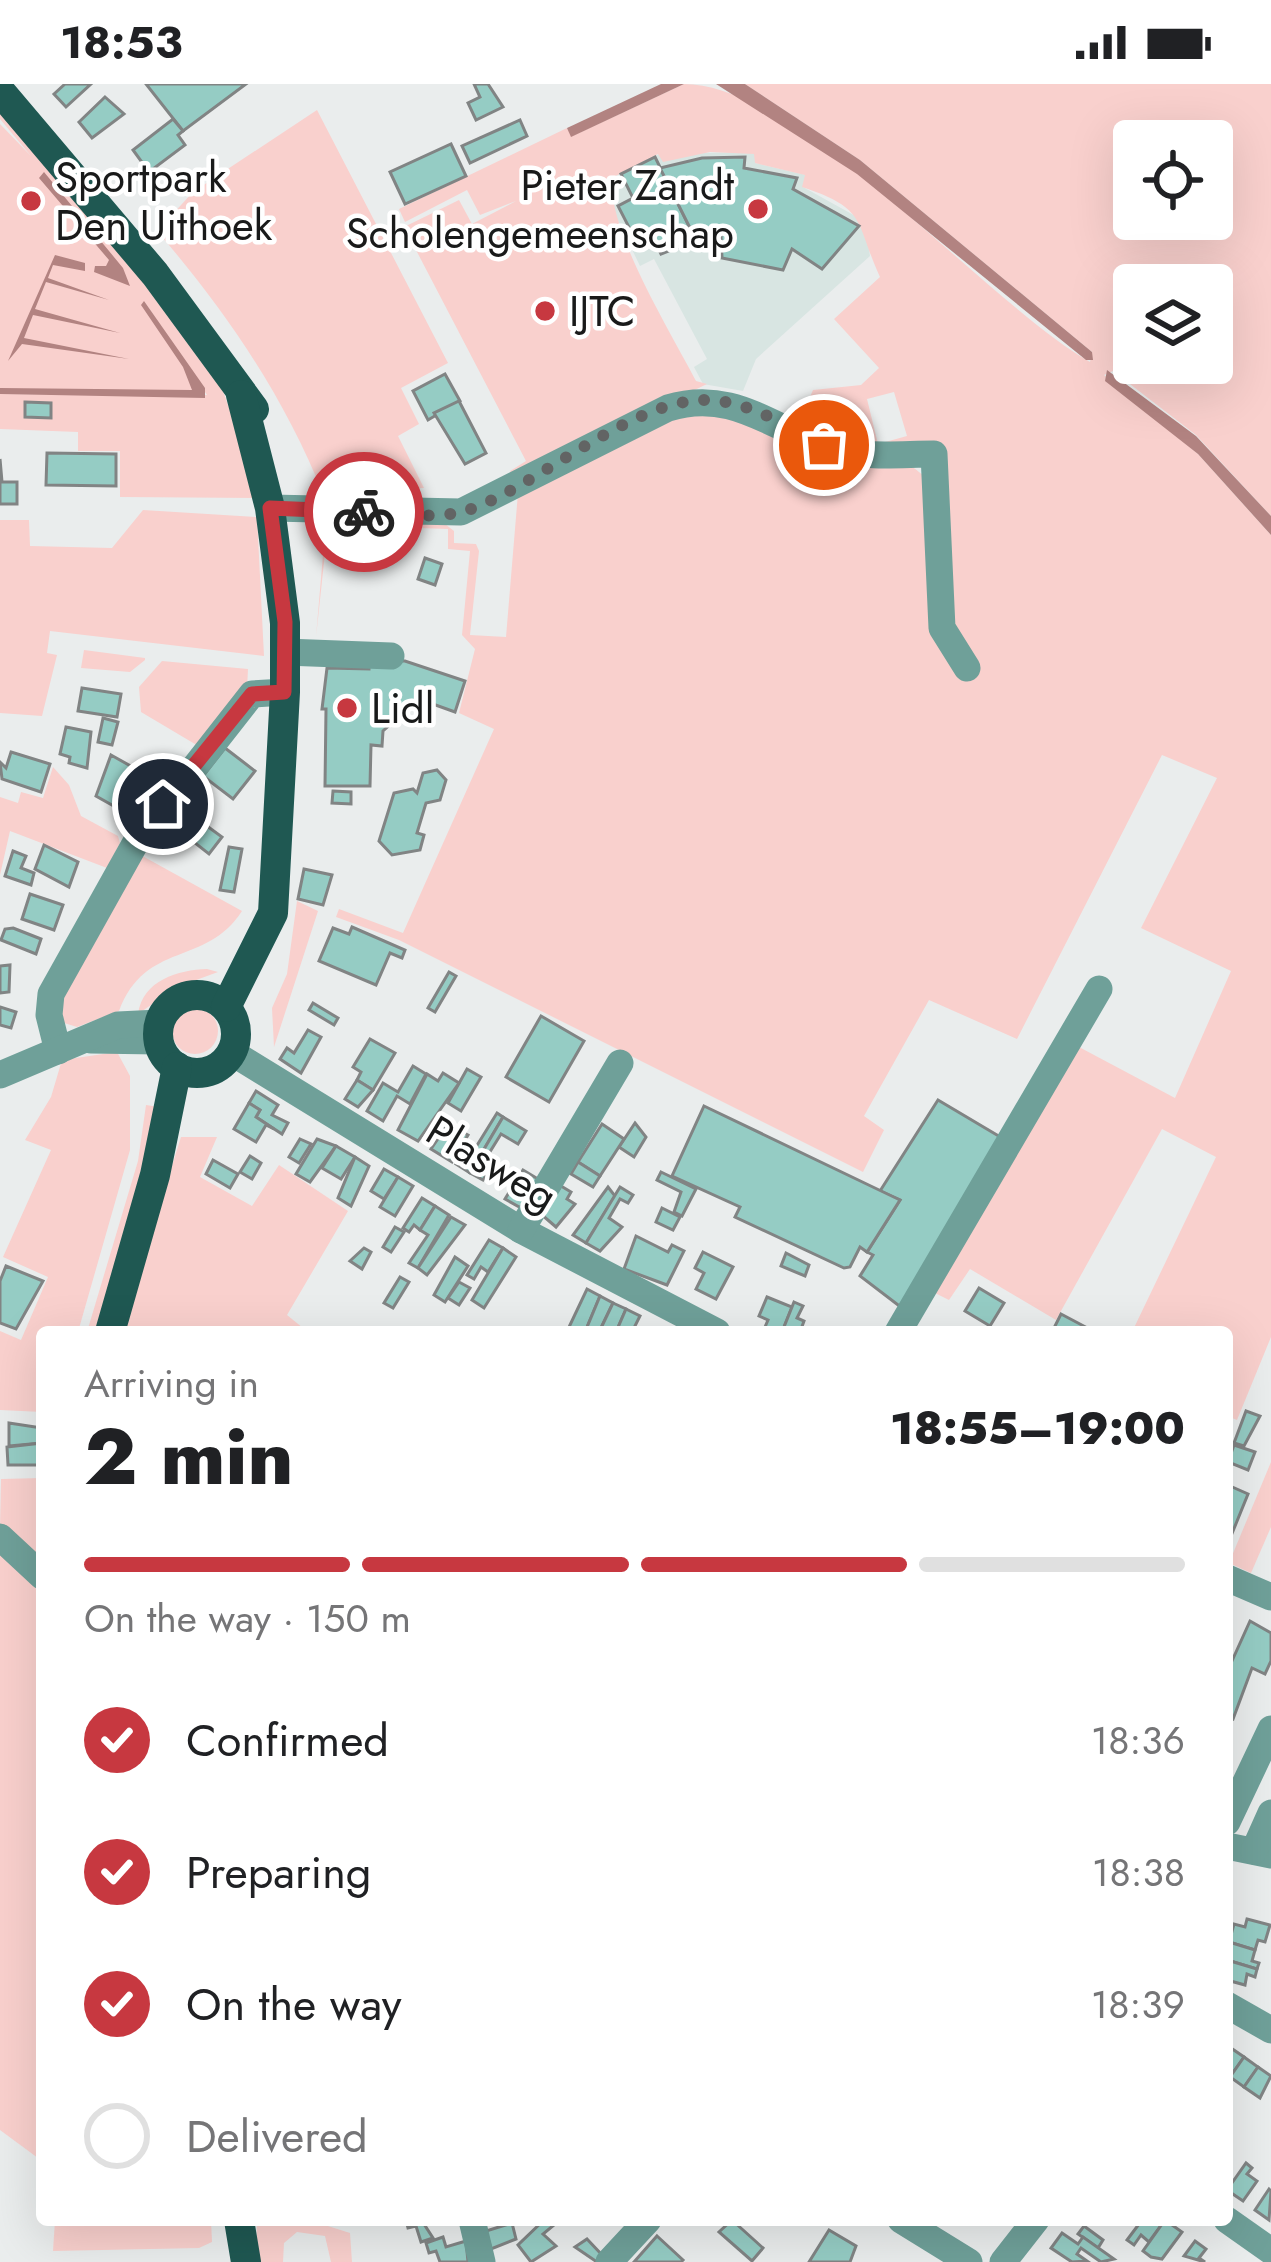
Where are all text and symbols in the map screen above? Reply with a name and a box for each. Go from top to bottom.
text: 18:53 [60,10,183,75]
map controls [1113,120,1233,384]
button: locate [1113,120,1233,240]
place label: Sportpark Den Uithoek [55,147,273,256]
place label: Pieter Zandt Scholengemeenschap [346,155,734,264]
marker: Sportpark Den Uithoek [18,188,44,214]
marker: Pieter Zandt Scholengemeenschap [745,196,771,222]
button: layers [1113,264,1233,384]
place label: IJTC [569,281,636,342]
marker: IJTC [532,298,558,324]
pin [773,394,875,496]
icon: bag [791,412,857,478]
courier [304,452,424,572]
icon: bike [331,479,397,545]
place label: Lidl [371,678,434,739]
marker: Lidl [334,695,360,721]
pin [112,753,214,855]
icon: home [130,771,196,837]
street label: Plasweg [415,1100,569,1226]
text: Arriving in [84,1355,259,1412]
text: 18:55–19:00 [890,1396,1185,1461]
text: 2 min [84,1401,293,1513]
text: On the way · 150 m [84,1590,411,1647]
icon: check [84,1707,150,1773]
text: Confirmed [186,1708,389,1773]
text: 18:36 [1091,1712,1185,1769]
icon: check [84,1839,150,1905]
text: Preparing [186,1840,371,1905]
text: 18:38 [1092,1844,1185,1901]
icon: check [84,1971,150,2037]
text: On the way [186,1972,402,2037]
text: 18:39 [1091,1976,1185,2033]
text: Delivered [186,2104,368,2169]

